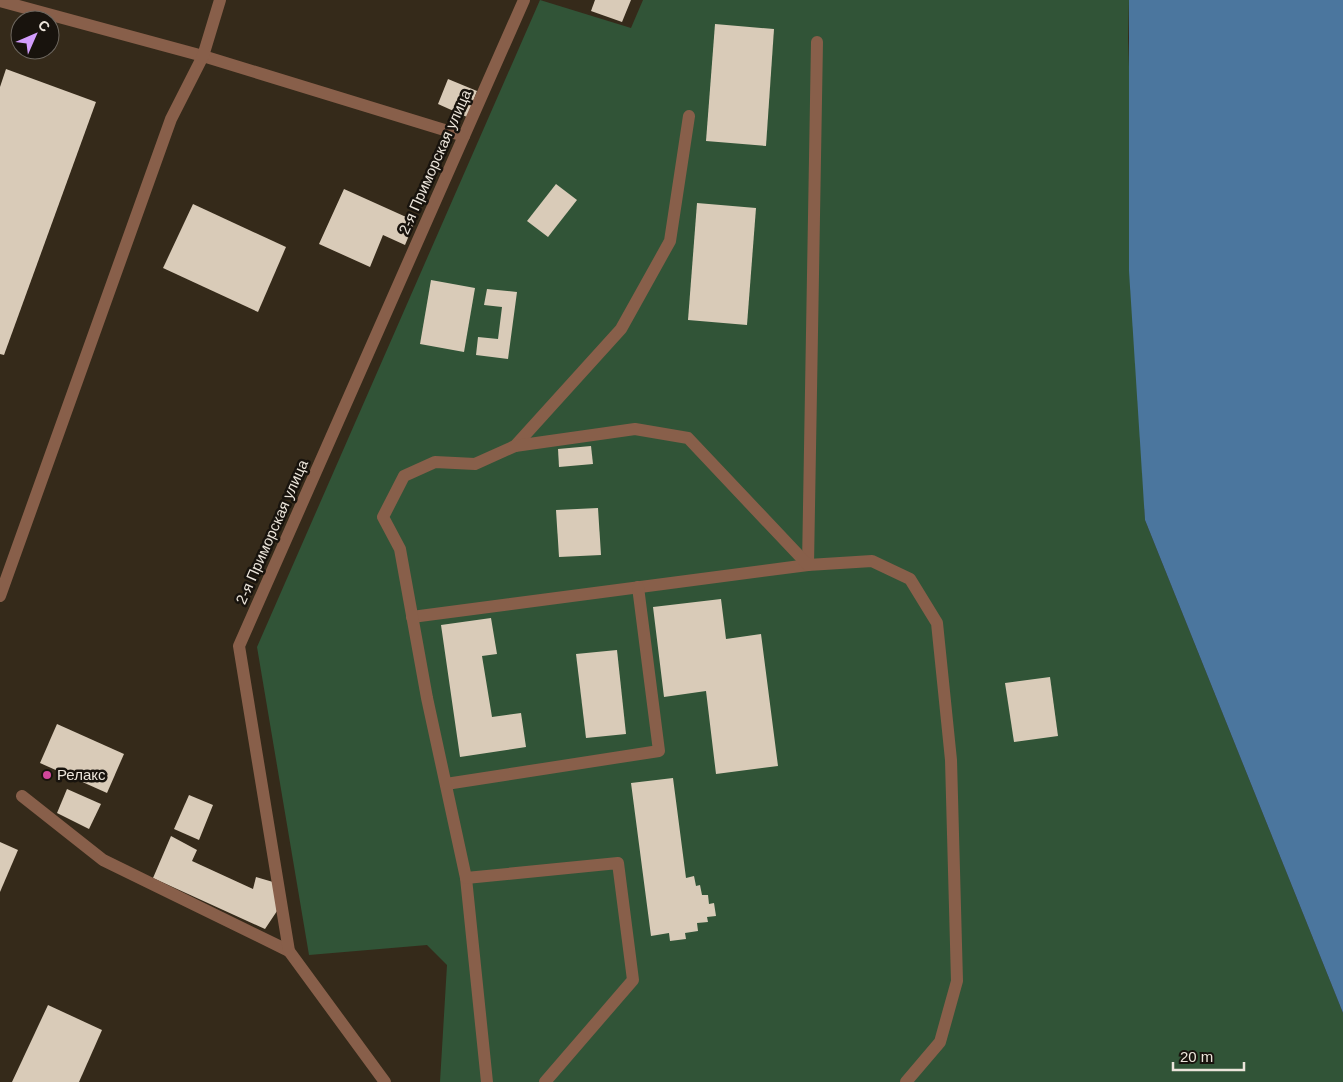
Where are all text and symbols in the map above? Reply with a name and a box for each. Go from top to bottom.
north arrow [10,10,60,60]
text: С [35,17,53,35]
street label: 2-я Приморская улица [395,86,474,237]
street label: 2-я Приморская улица [232,456,311,607]
place label: Релакс [57,766,106,783]
marker: Релакс [41,769,53,781]
scale bar [1173,1040,1244,1072]
text: 20 m [1180,1048,1213,1065]

